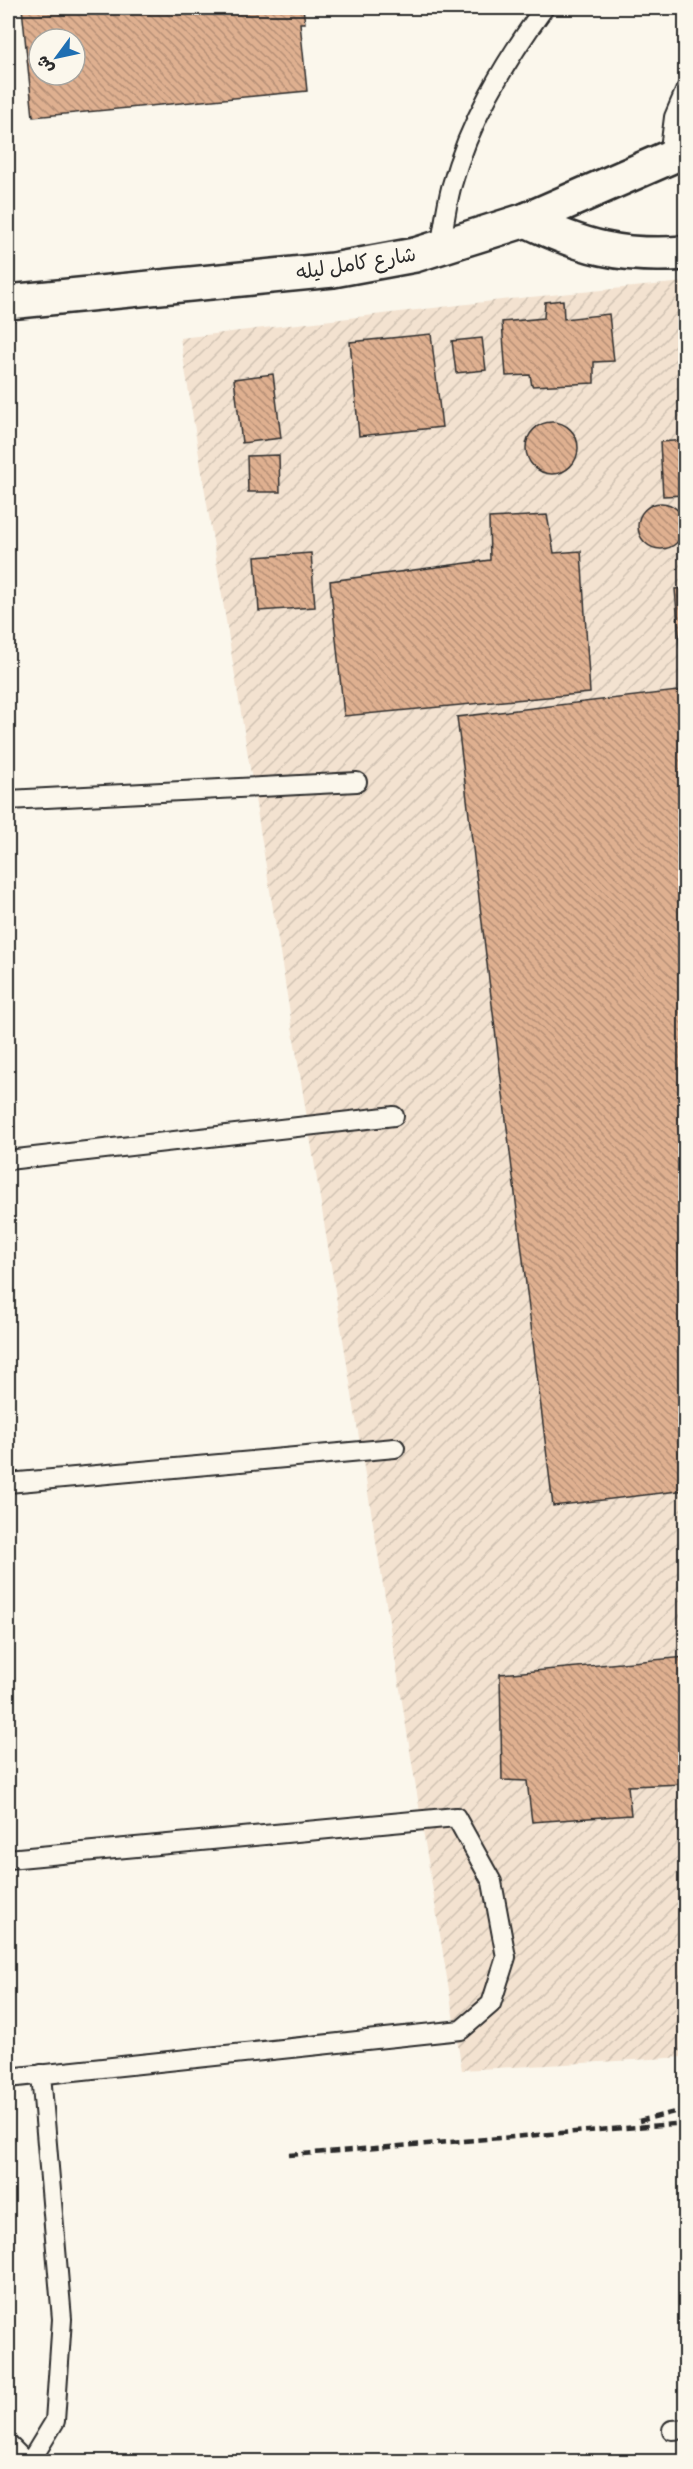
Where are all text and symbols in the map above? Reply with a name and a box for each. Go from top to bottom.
north arrow [27,27,87,87]
text: ش [30,52,58,79]
street label: شارع كامل ليله [294,240,418,286]

